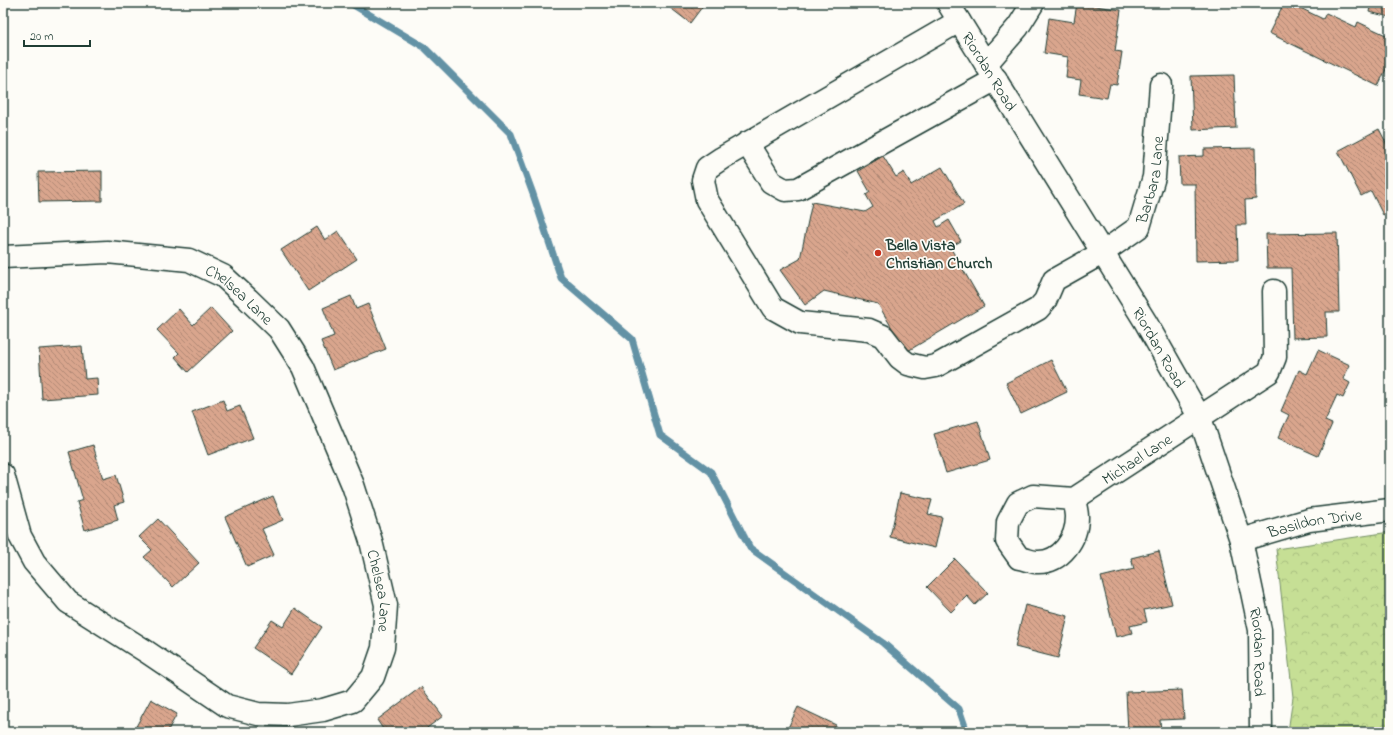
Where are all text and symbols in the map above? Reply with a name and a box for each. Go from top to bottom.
scale bar [24,22,90,48]
text: 20 m [30,28,53,46]
street label: Riordan Road [955,28,1022,116]
street label: Barbara Lane [1130,134,1171,227]
place label: Bella Vista Christian Church [885,234,993,276]
marker: Bella Vista Christian Church [873,248,883,258]
street label: Chelsea Lane [201,259,278,332]
street label: Riordan Road [1125,303,1191,393]
street label: Michael Lane [1098,428,1178,492]
street label: Basildon Drive [1264,503,1364,546]
street label: Chelsea Lane [359,547,396,634]
street label: Riordan Road [1242,605,1271,697]

